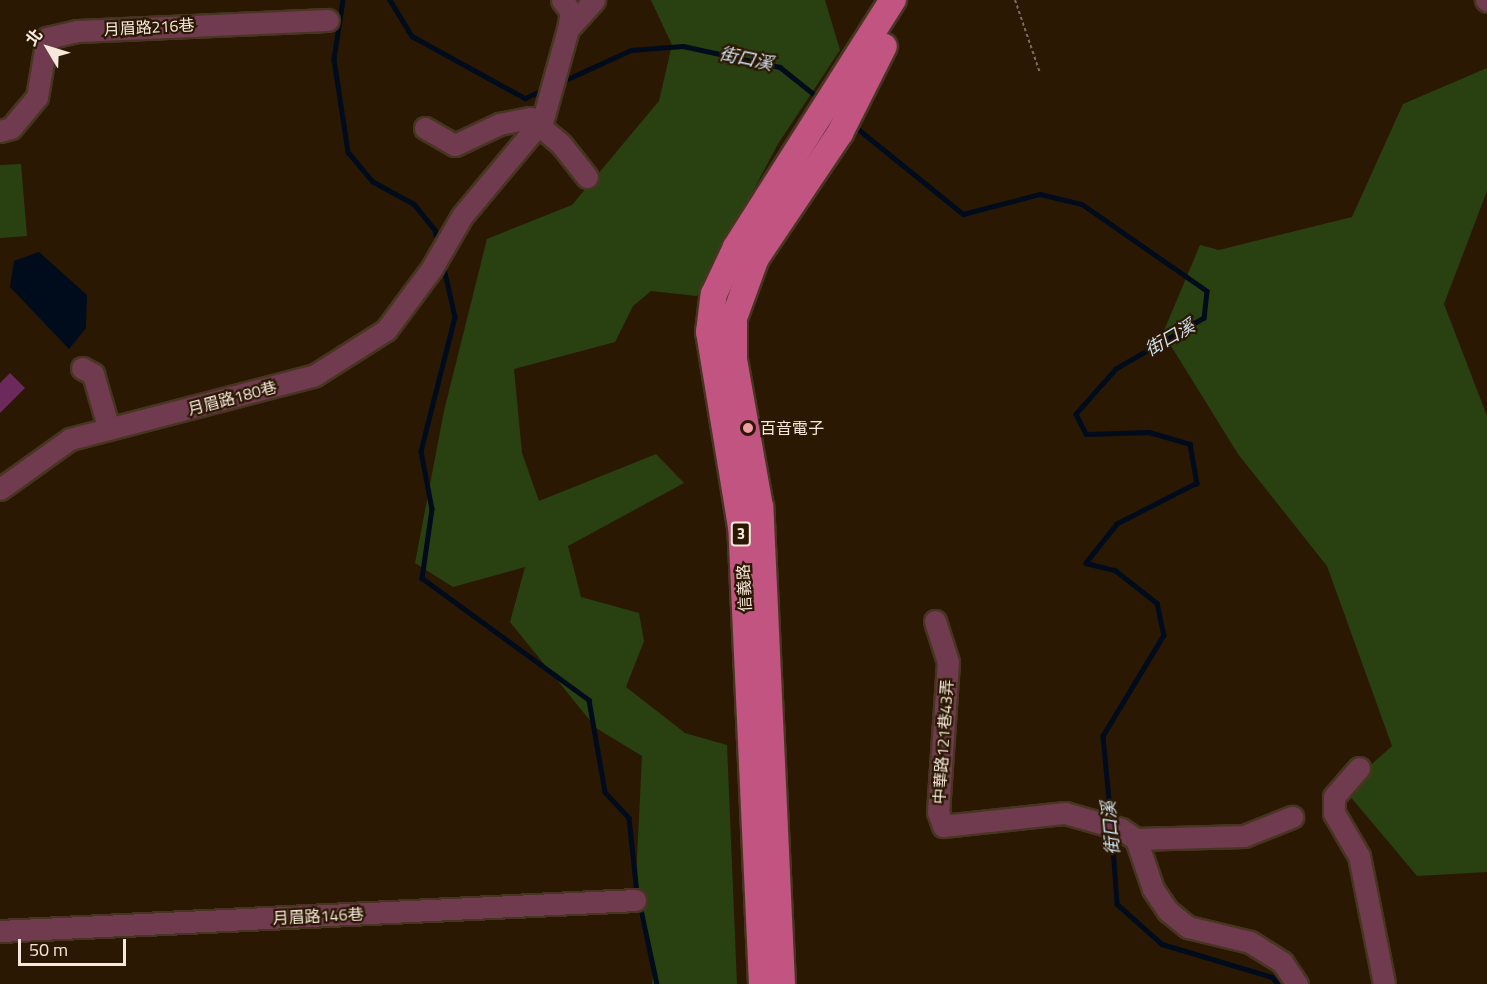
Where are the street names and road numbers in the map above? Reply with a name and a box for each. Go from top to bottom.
street label: 月眉路216巷 [103,15,195,39]
street label: 月眉路180巷 [186,377,278,419]
road number: 3 [730,522,752,546]
street label: 信義路 [733,564,755,612]
street label: 中華路121巷43弄 [929,679,957,805]
street label: 月眉路146巷 [272,904,364,928]

